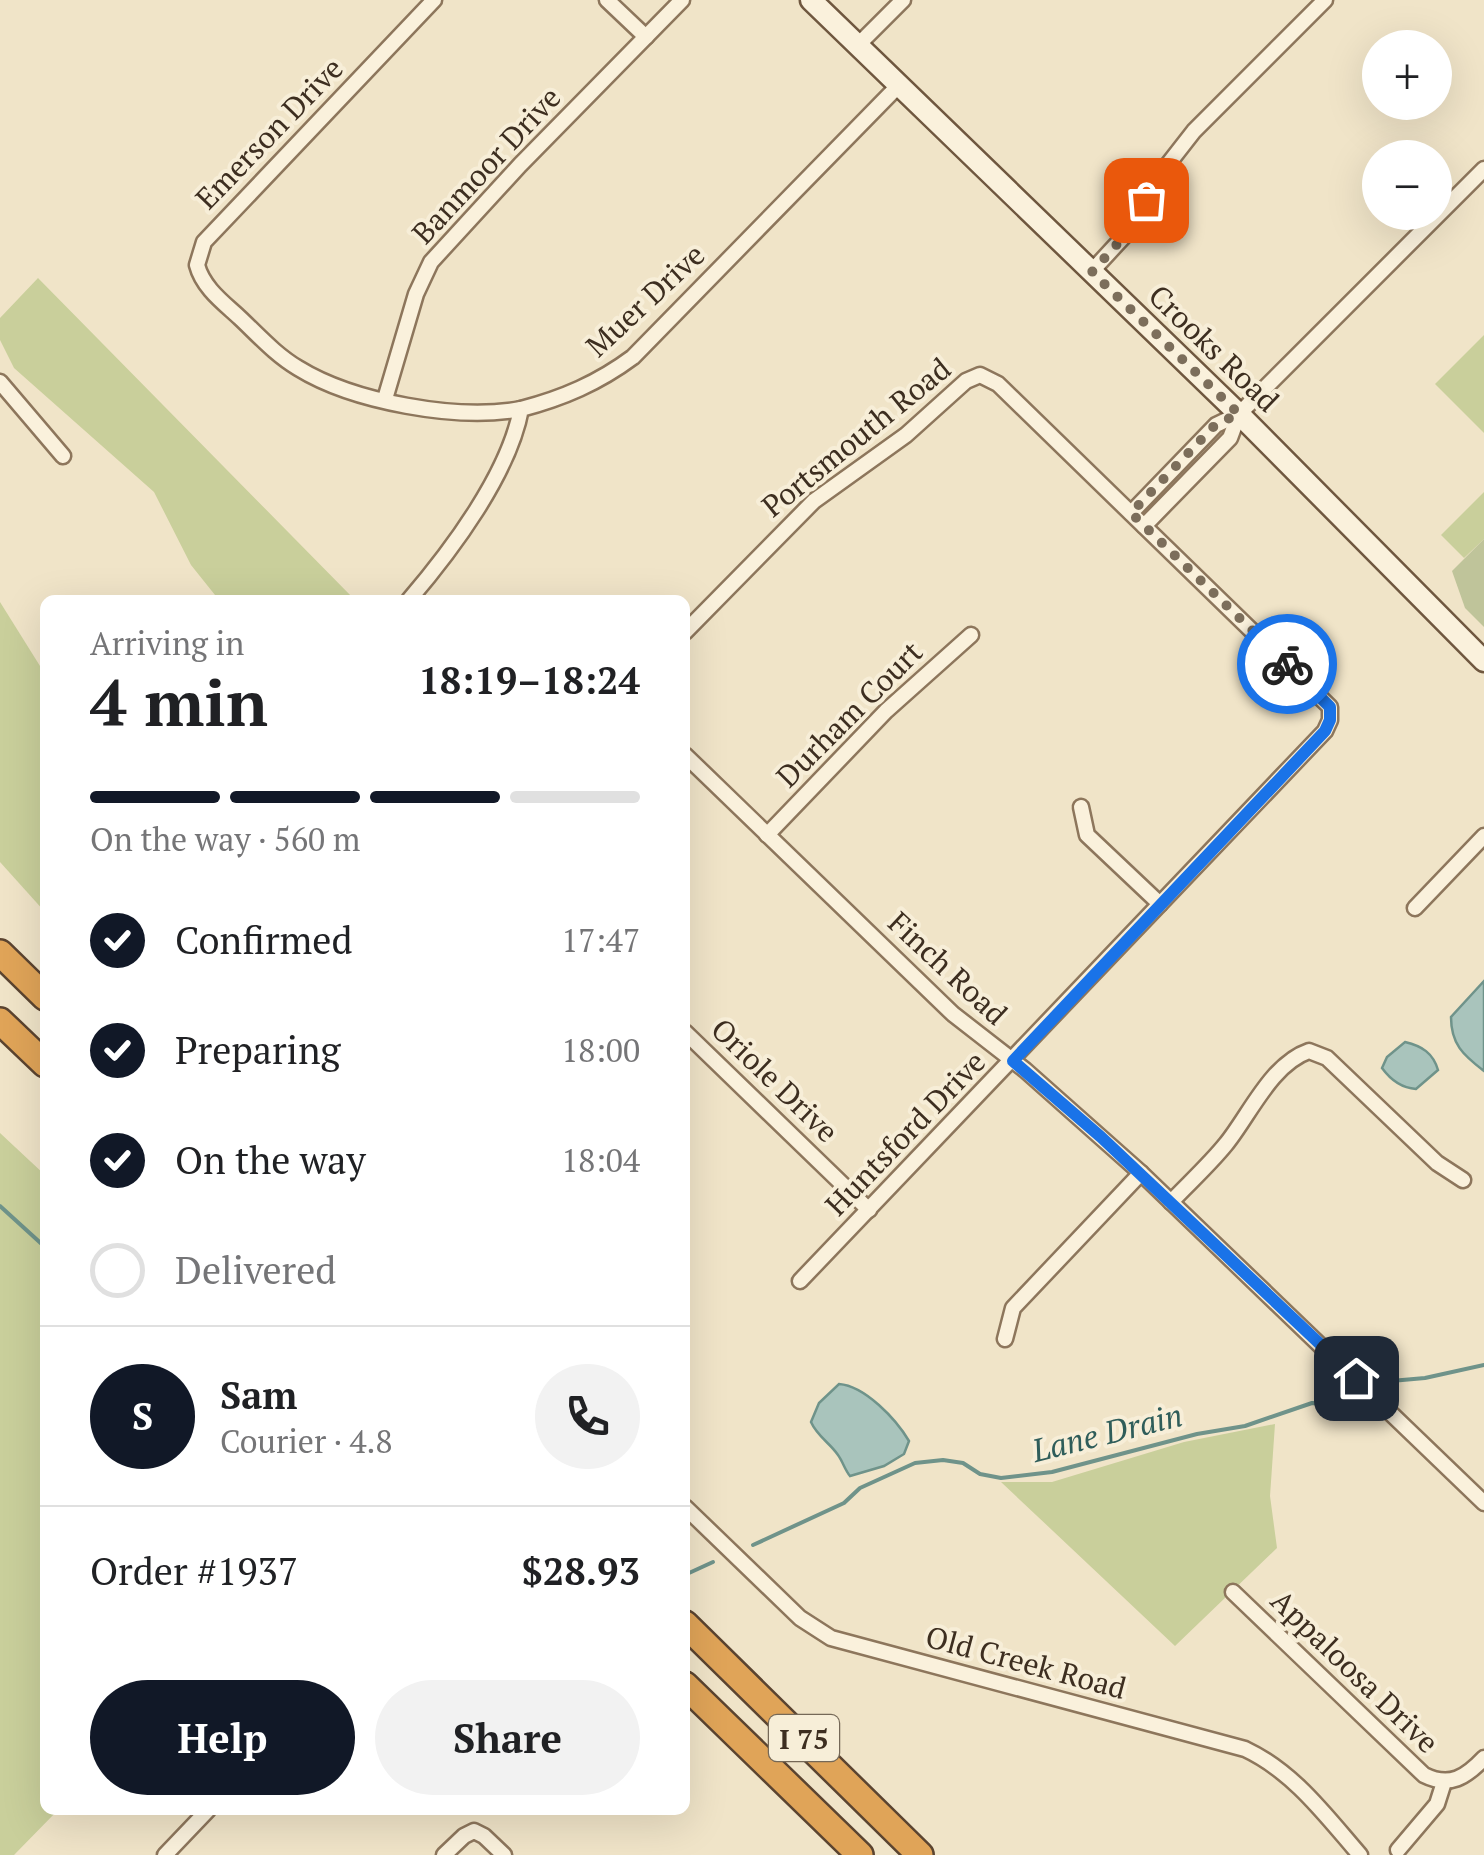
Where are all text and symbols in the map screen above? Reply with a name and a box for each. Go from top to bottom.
map controls [1362,30,1452,230]
button: + [1362,30,1452,120]
street label: Emerson Drive [186,49,352,217]
street label: Banmoor Drive [403,78,569,252]
button: − [1362,140,1452,230]
pin [1104,158,1189,243]
icon: bag [1119,173,1174,228]
street label: Muer Drive [577,235,713,365]
street label: Crooks Road [1140,276,1288,420]
street label: Portsmouth Road [753,348,959,526]
courier [1237,614,1337,714]
text: Arriving in [90,622,244,664]
street label: Durham Court [767,632,931,796]
icon: bike [1260,637,1315,692]
text: 18:19–18:24 [418,655,640,705]
text: 4 min [90,658,268,745]
text: On the way · 560 m [90,818,360,860]
street label: Finch Road [880,903,1016,1033]
icon: check [90,913,145,968]
text: Confirmed [175,915,353,965]
text: 17:47 [561,919,640,961]
street label: Oriole Drive [703,1009,847,1151]
icon: check [90,1023,145,1078]
text: Preparing [175,1025,341,1075]
text: 18:00 [561,1029,640,1071]
street label: Huntsford Drive [816,1042,994,1224]
icon: check [90,1133,145,1188]
text: On the way [175,1135,366,1185]
text: 18:04 [561,1139,640,1181]
text: Delivered [175,1245,336,1295]
pin [1314,1336,1399,1421]
icon: home [1329,1351,1384,1406]
button: phone [535,1364,640,1469]
text: Sam [220,1370,297,1420]
text: S [132,1391,153,1441]
water label: Lane Drain [1027,1393,1186,1471]
text: Courier · 4.8 [220,1420,392,1462]
text: Order #1937 [90,1546,298,1596]
text: $28.93 [521,1546,640,1596]
street label: Appaloosa Drive [1262,1581,1448,1761]
street label: Old Creek Road [921,1616,1131,1708]
button: Help [90,1680,355,1795]
button: Share [375,1680,640,1795]
road number: I 75 [769,1715,839,1761]

